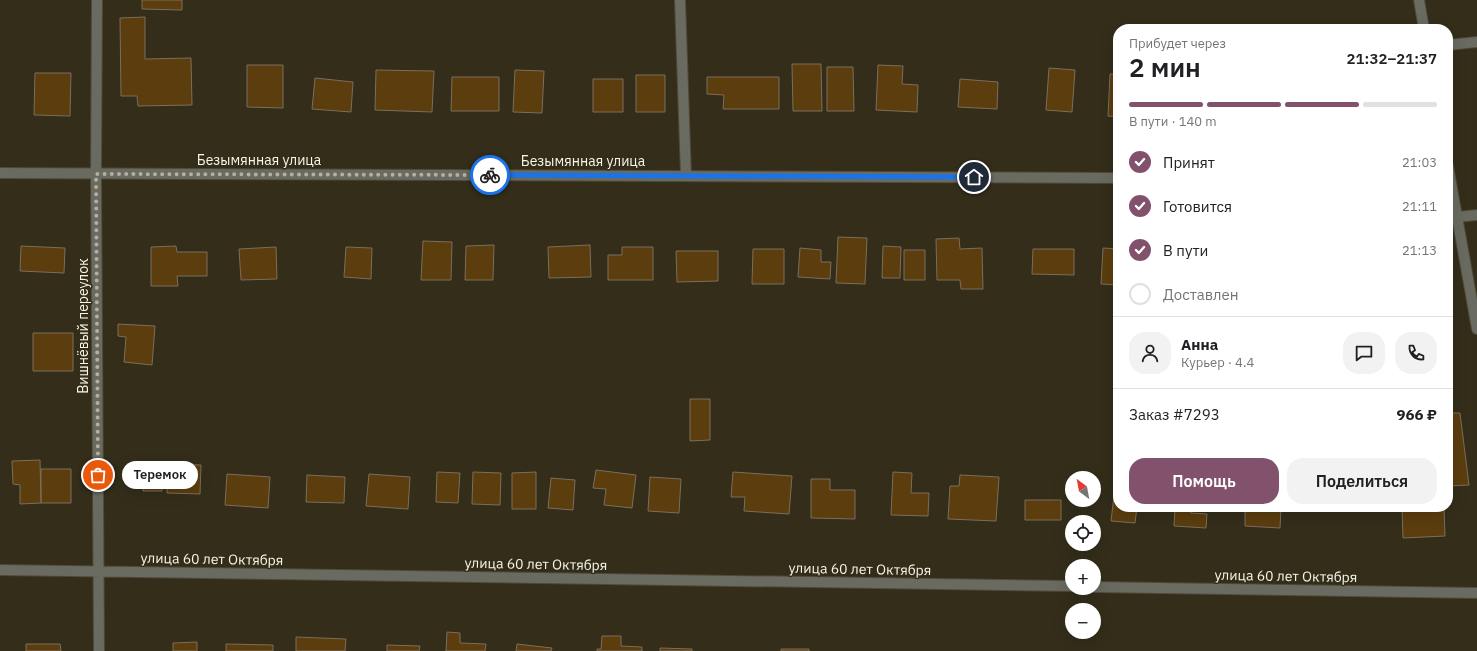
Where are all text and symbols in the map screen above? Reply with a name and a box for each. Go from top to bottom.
text: Прибудет через [1129,35,1226,52]
text: 21:32–21:37 [1347,49,1437,68]
text: 2 мин [1129,50,1201,84]
text: В пути · 140 m [1129,113,1217,130]
street label: Безымянная улица [197,151,322,169]
icon: check [1129,151,1151,173]
street label: Безымянная улица [521,152,646,170]
text: Принят [1163,153,1215,172]
text: 21:03 [1402,154,1437,171]
courier [470,155,510,195]
pin [957,160,991,194]
icon: bike [479,164,501,186]
icon: home [963,166,985,188]
icon: check [1129,195,1151,217]
text: Готовится [1163,197,1232,216]
text: 21:11 [1402,198,1437,215]
icon: check [1129,239,1151,261]
text: В пути [1163,241,1208,260]
text: 21:13 [1402,242,1437,259]
street label: Вишнёвый переулок [74,258,92,394]
text: Доставлен [1163,285,1239,304]
button: person [1129,332,1171,374]
button: chat [1343,332,1385,374]
button: phone [1395,332,1437,374]
text: Анна [1181,335,1218,354]
text: Курьер · 4.4 [1181,354,1254,371]
text: Заказ #7293 [1129,405,1220,424]
text: 966 ₽ [1397,405,1437,424]
pin [81,458,115,492]
button: Помощь [1129,458,1279,504]
button: Поделиться [1287,458,1437,504]
callout: Теремок [122,461,198,489]
icon: bag [87,464,109,486]
text: Теремок [133,466,187,483]
north arrow [1065,471,1101,507]
map controls [1065,471,1101,639]
button: locate [1065,515,1101,551]
street label: улица 60 лет Октября [141,549,283,569]
street label: улица 60 лет Октября [465,554,607,574]
street label: улица 60 лет Октября [789,559,931,579]
button: + [1065,559,1101,595]
street label: улица 60 лет Октября [1215,566,1357,586]
button: − [1065,603,1101,639]

